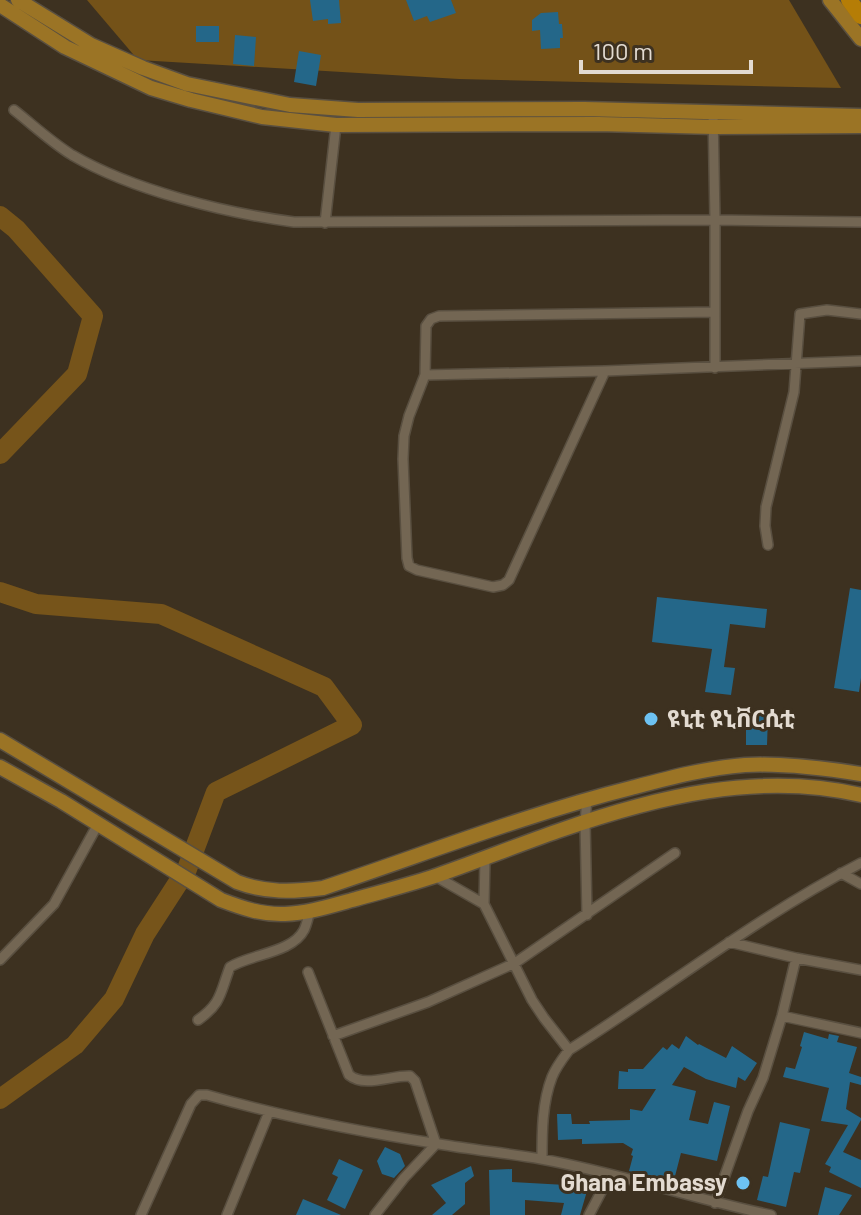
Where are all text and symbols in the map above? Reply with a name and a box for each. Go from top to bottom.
scale bar [581,24,751,74]
text: 100 m [593,36,653,65]
place label: ዩኒቲ ዩኒቨርሲቲ [667,703,795,732]
marker: ዩኒቲ ዩኒቨርሲቲ [642,710,660,728]
place label: Ghana Embassy [560,1167,727,1196]
marker: Ghana Embassy [734,1174,752,1192]

